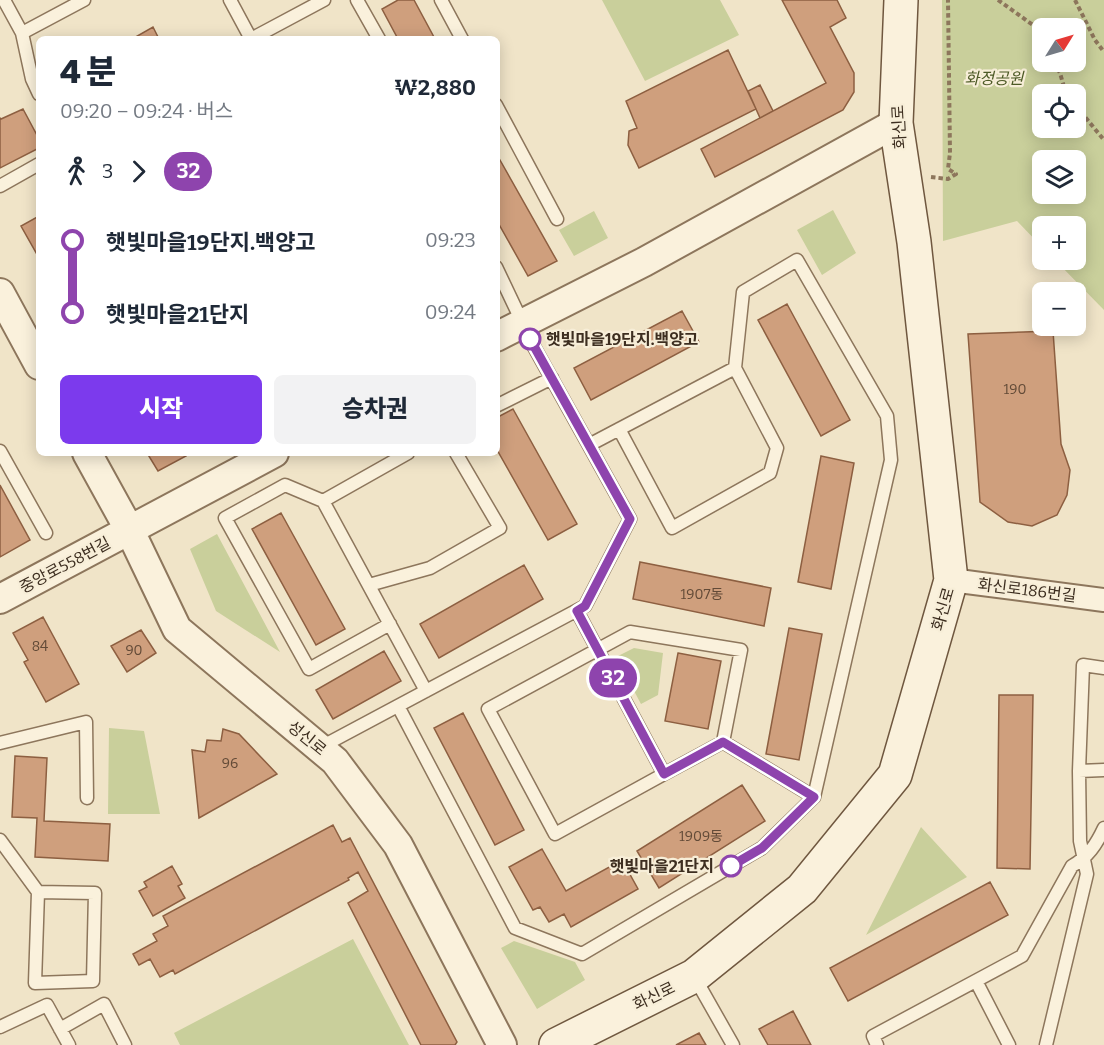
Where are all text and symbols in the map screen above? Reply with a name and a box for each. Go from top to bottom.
north arrow [1032,18,1086,72]
map controls [1032,18,1086,336]
text: 4 분 [60,52,116,92]
park label: 화정공원 [965,69,1025,88]
text: ₩2,880 [395,74,476,101]
button: locate [1032,84,1086,138]
text: 09:20 – 09:24 · 버스 [60,99,233,123]
street label: 화신로 [888,104,910,150]
button: layers [1032,150,1086,204]
icon: walk [60,155,93,188]
icon: forward [122,155,155,188]
text: 32 [176,158,200,184]
text: 3 [102,159,113,183]
button: + [1032,216,1086,270]
text: 09:23 [425,228,476,252]
text: 햇빛마을19단지.백양고 [106,229,316,256]
button: − [1032,282,1086,336]
text: 09:24 [425,300,476,324]
text: 햇빛마을21단지 [106,301,249,328]
marker: 햇빛마을19단지.백양고 [519,328,541,350]
place label: 햇빛마을19단지.백양고 [546,330,699,349]
button: 시작 [60,375,262,444]
button: 승차권 [274,375,476,444]
house number: 190 [1004,381,1026,398]
street label: 중앙로558번길 [16,533,114,597]
street label: 화신로186번길 [977,575,1077,605]
street label: 화신로 [928,585,958,633]
house number: 1907동 [681,586,723,603]
house number: 84 [32,638,48,655]
house number: 90 [125,642,143,659]
line badge: 32 [586,658,640,698]
text: 32 [601,665,625,691]
street label: 성신로 [284,717,330,759]
house number: 96 [222,755,238,772]
house number: 1909동 [679,828,723,845]
marker: 햇빛마을21단지 [720,855,742,877]
place label: 햇빛마을21단지 [610,857,714,876]
street label: 화신로 [630,978,678,1014]

